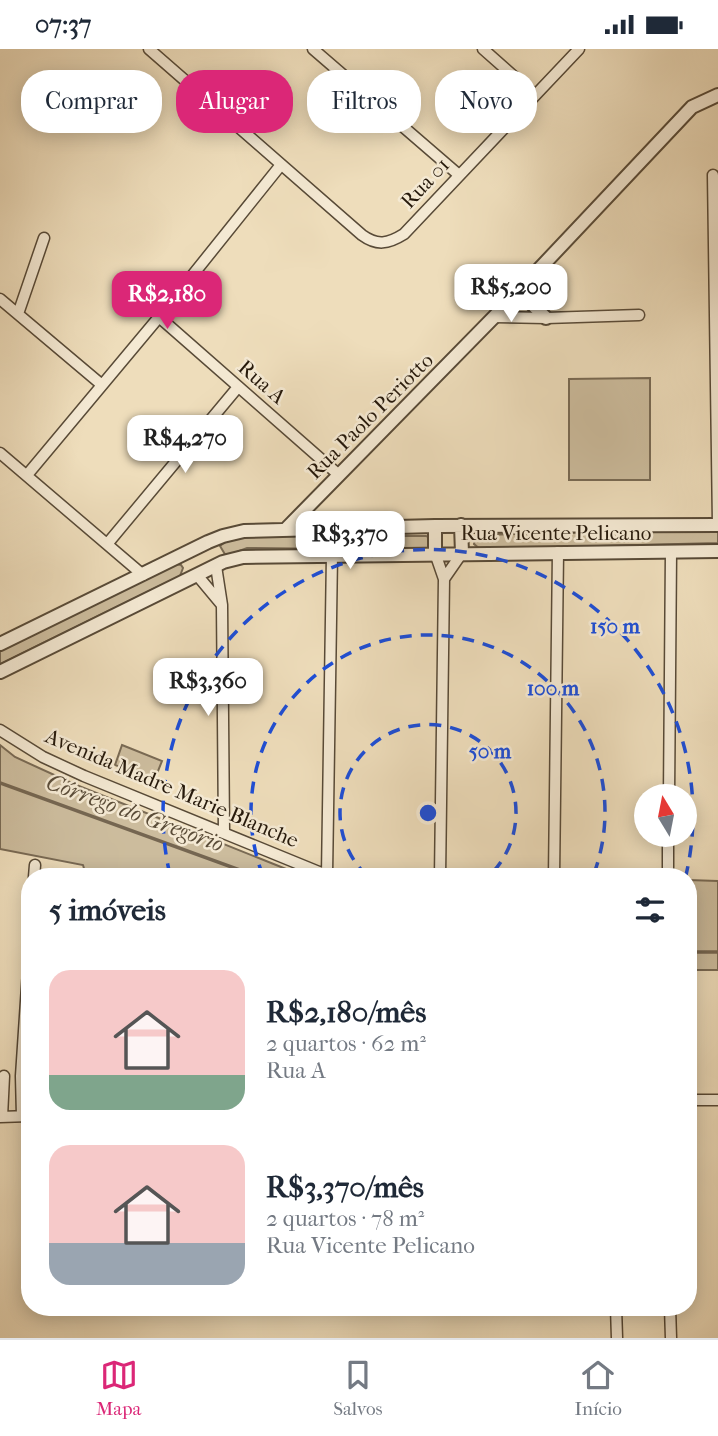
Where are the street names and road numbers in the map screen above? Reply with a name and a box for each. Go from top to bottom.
street label: Rua 01 [396,153,454,213]
street label: Rua Paolo Periotto [302,348,438,484]
street label: Rua A [234,355,291,409]
street label: Rua Vicente Pelicano [461,521,651,545]
street label: Avenida Madre Marie Blanche [41,723,302,852]

